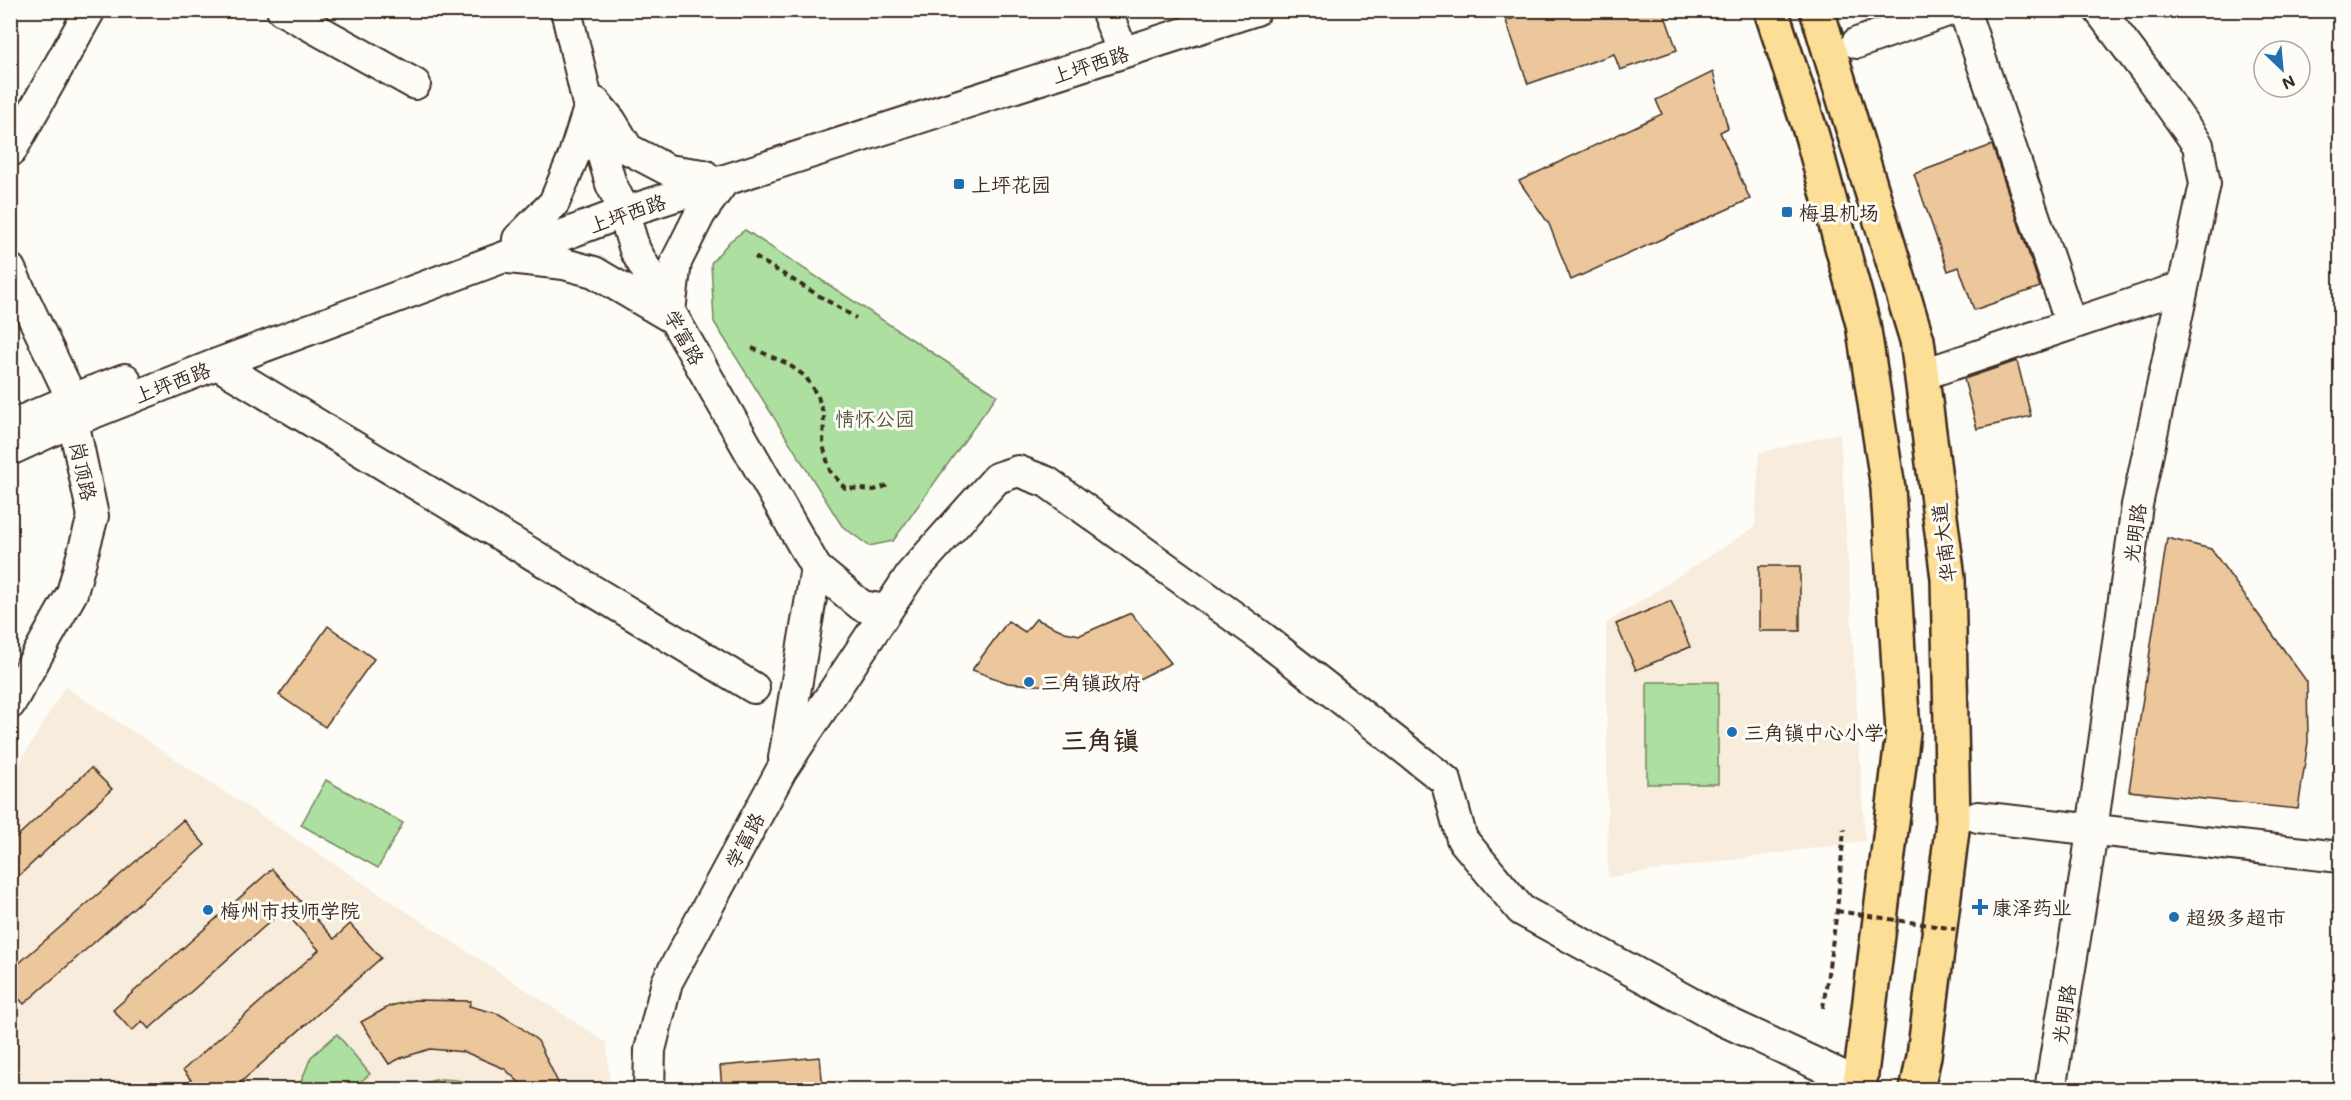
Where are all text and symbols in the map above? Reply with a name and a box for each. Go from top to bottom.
street label: 上坪西路 [1048,39,1133,89]
north arrow [2252,39,2312,99]
text: N [2279,71,2299,95]
place label: 上坪花园 [971,171,1051,197]
marker: 上坪花园 [952,177,966,191]
street label: 上坪西路 [585,187,670,238]
place label: 梅县机场 [1799,199,1879,225]
marker: 梅县机场 [1780,205,1794,219]
street label: 学富路 [659,304,711,370]
street label: 上坪西路 [130,355,215,408]
park label: 情怀公园 [835,405,915,431]
street label: 岗顶路 [65,439,103,504]
street label: 光明路 [2117,500,2151,565]
street label: 华南大道 [1925,502,1961,584]
place label: 三角镇政府 [1041,669,1141,695]
marker: 三角镇政府 [1022,675,1036,689]
place label: 三角镇中心小学 [1744,719,1884,745]
district label: 三角镇 [1061,723,1139,757]
marker: 三角镇中心小学 [1725,725,1739,739]
street label: 学富路 [718,807,770,873]
place label: 康泽药业 [1992,894,2072,920]
place label: 梅州市技师学院 [220,897,360,923]
marker: 康泽药业 [1973,900,1987,914]
marker: 梅州市技师学院 [201,903,215,917]
place label: 超级多超市 [2186,904,2286,930]
marker: 超级多超市 [2167,910,2181,924]
street label: 光明路 [2045,981,2081,1046]

